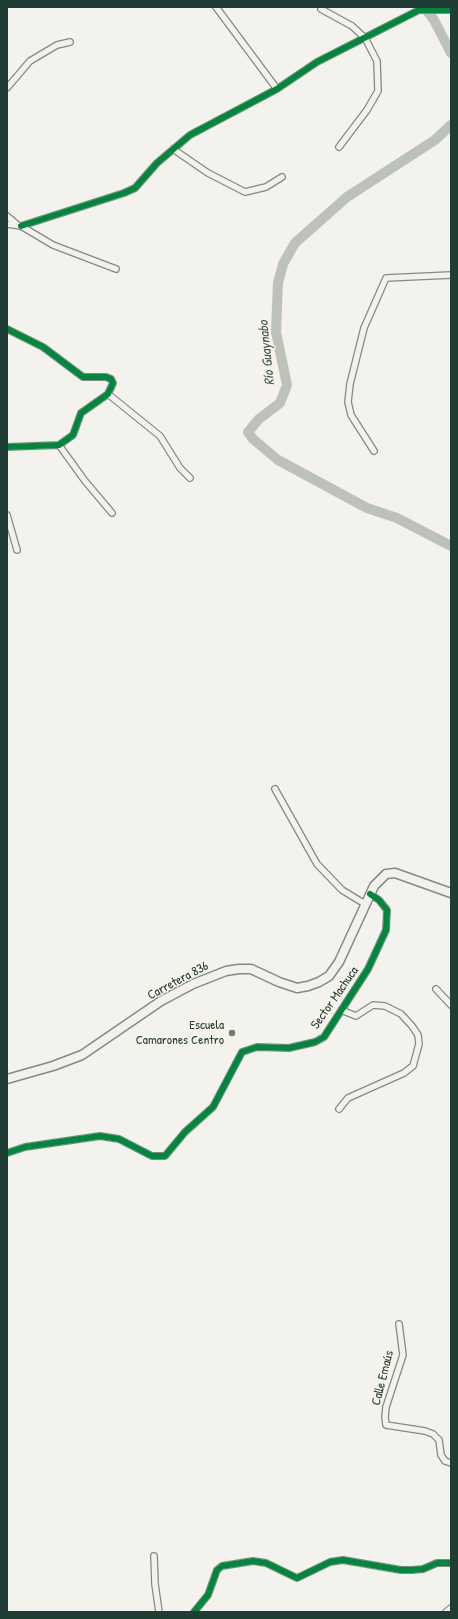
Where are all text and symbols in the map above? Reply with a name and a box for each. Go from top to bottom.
water label: Río Guaynabo [255,320,279,386]
street label: Carretera 836 [145,958,211,1004]
street label: Sector Machuca [308,964,362,1032]
place label: Escuela Camarones Centro [136,1018,224,1049]
marker: Escuela Camarones Centro [227,1028,237,1038]
street label: Calle Emaús [369,1349,397,1407]

